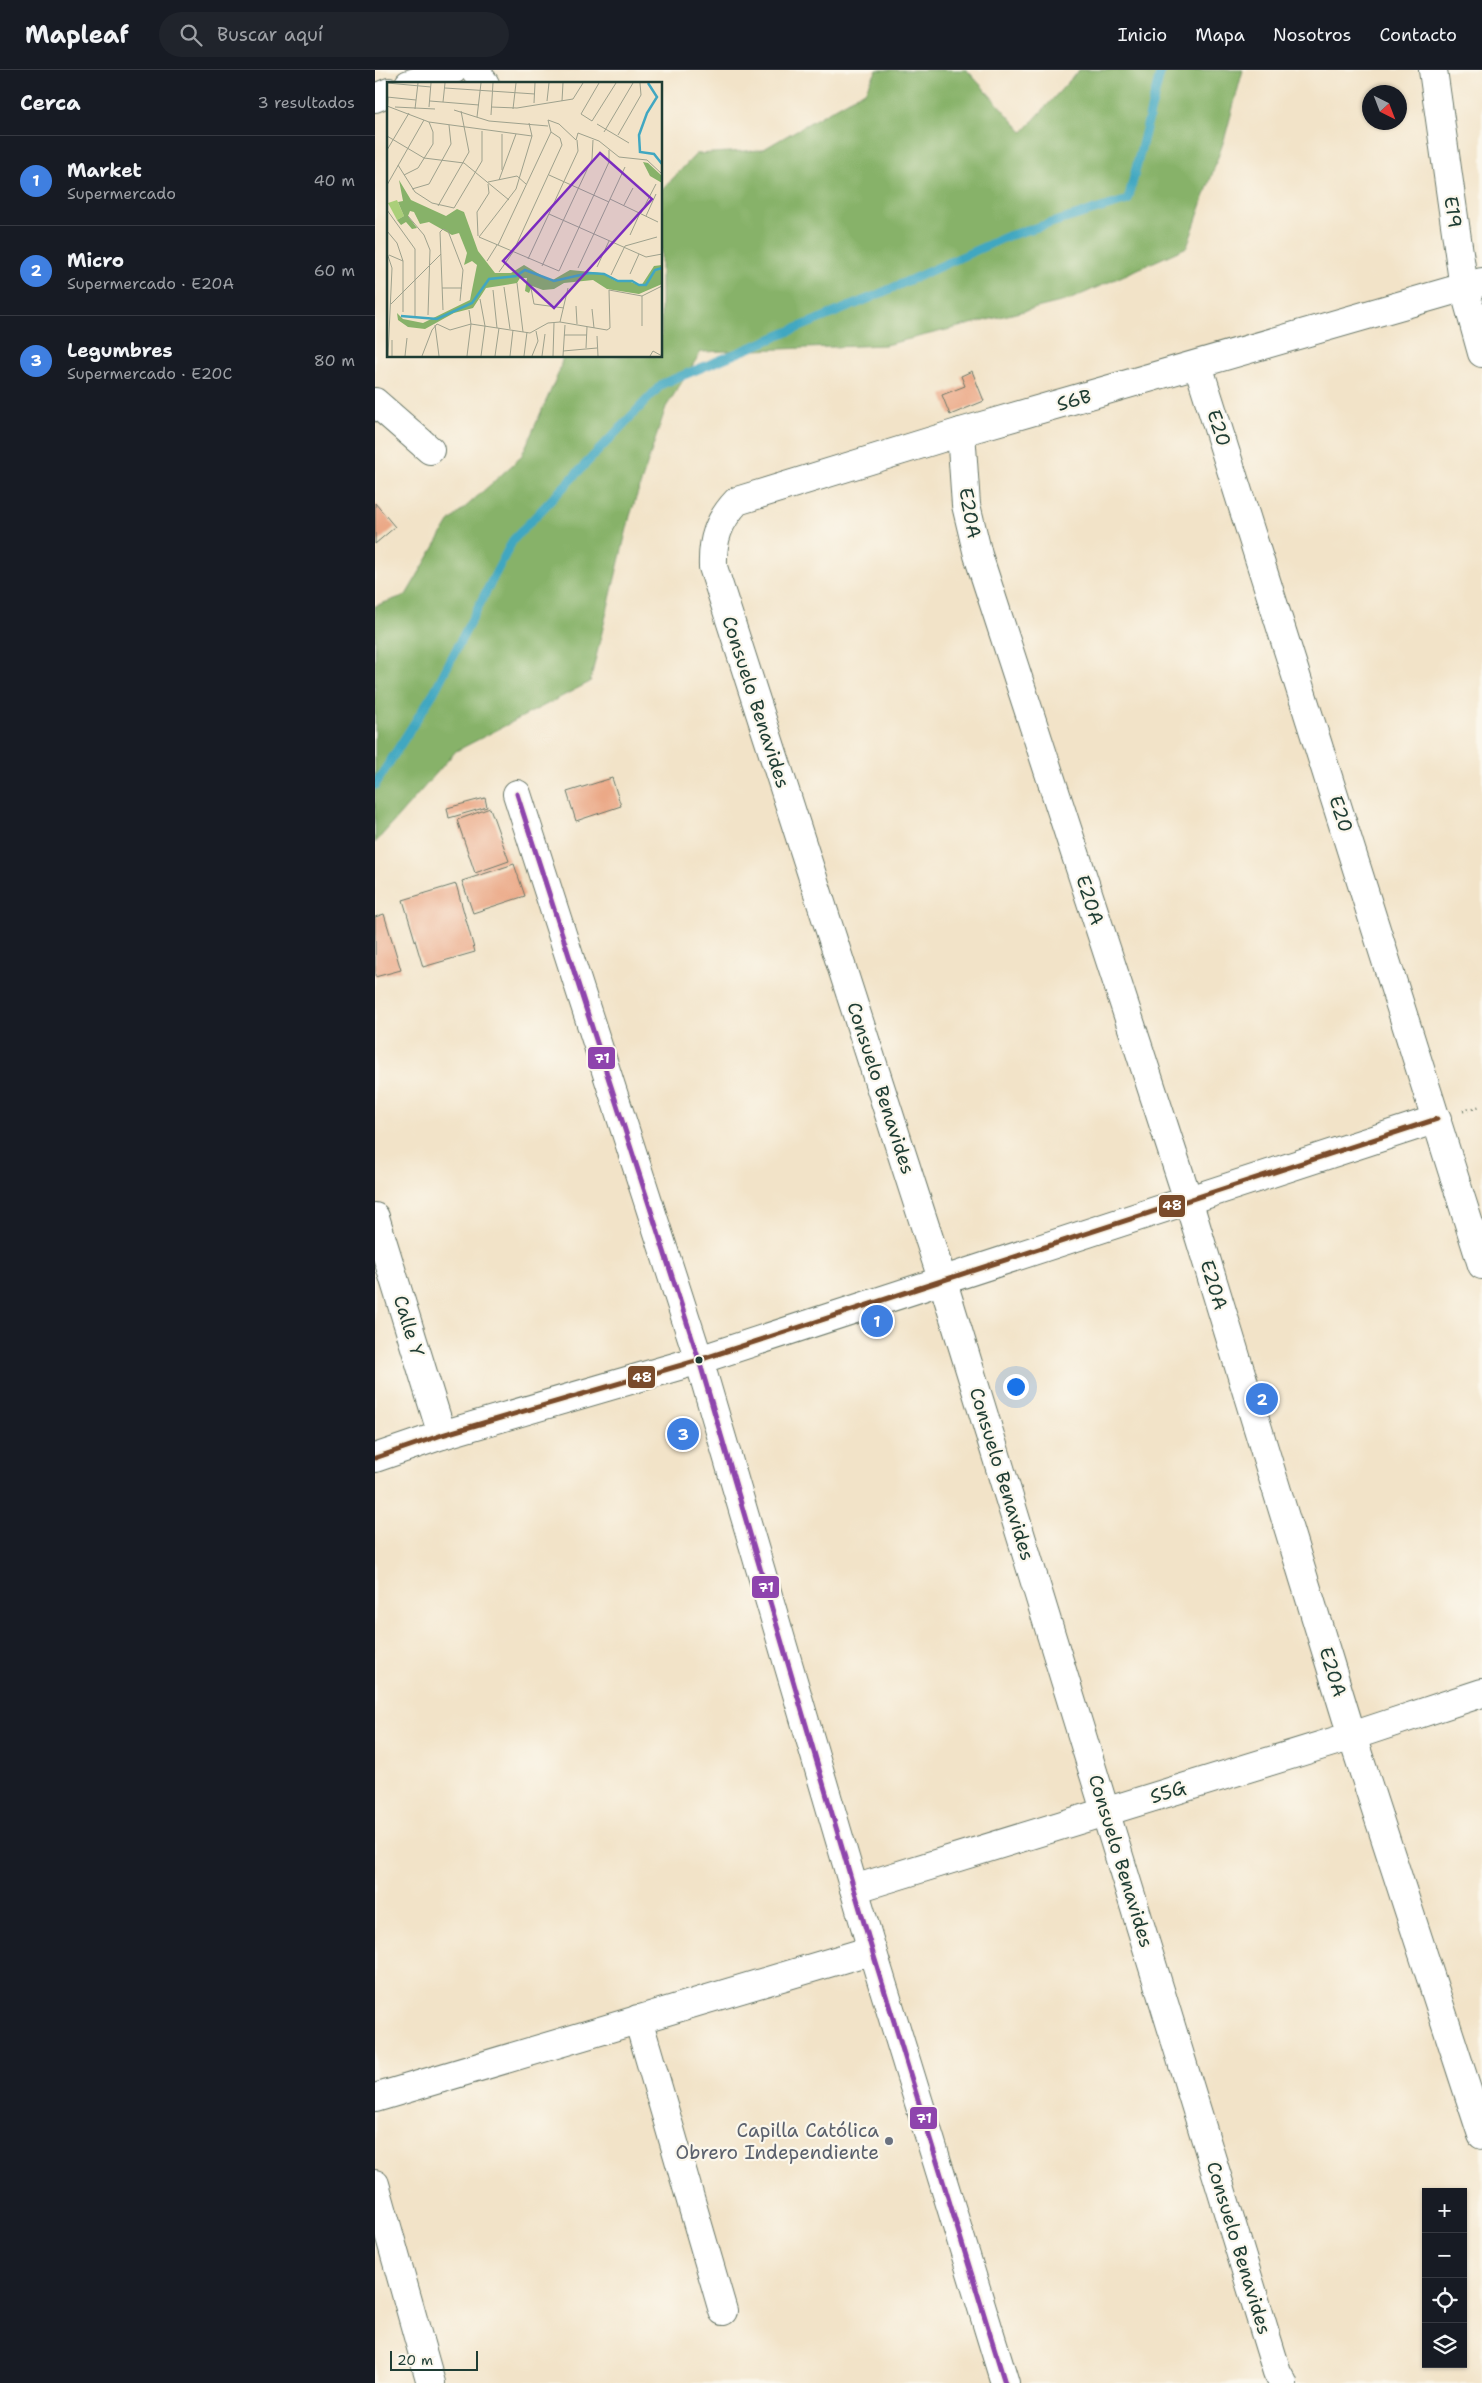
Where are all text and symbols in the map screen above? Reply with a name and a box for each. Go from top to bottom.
search box [159,12,509,57]
text: Mapleaf [25,19,129,51]
icon: search [177,21,205,49]
text: Buscar aquí [217,22,323,47]
text: Inicio [1118,23,1167,47]
text: Mapa [1195,23,1245,47]
text: Nosotros [1273,23,1351,47]
text: Contacto [1379,23,1457,47]
inset map [387,82,663,358]
north arrow [1362,85,1407,130]
text: Cerca [20,89,81,117]
text: 3 resultados [257,92,355,113]
text: Market [67,158,142,183]
text: 1 [32,170,40,191]
text: 40 m [313,170,355,191]
text: Supermercado [67,183,176,204]
street label: E19 [1438,195,1468,229]
text: Micro [67,248,124,273]
text: 2 [30,260,42,281]
text: 60 m [314,260,355,281]
text: Supermercado · E20A [67,273,234,294]
text: Legumbres [67,338,173,363]
text: 3 [30,350,42,371]
text: 80 m [314,350,355,371]
text: Supermercado · E20C [67,363,232,384]
street label: S6B [1054,383,1094,417]
street label: E20 [1201,406,1237,450]
street label: E20A [953,486,987,540]
street label: Consuelo Benavides [716,613,796,791]
street label: E20 [1323,792,1359,836]
street label: E20A [1070,872,1110,928]
street label: Consuelo Benavides [841,999,921,1177]
line badge: 71 [587,1046,616,1070]
text: 71 [594,1049,610,1067]
line badge: 48 [1158,1194,1186,1218]
text: 48 [1162,1196,1182,1214]
street label: E20A [1195,1257,1233,1313]
street label: Calle Y [388,1292,430,1360]
pin: 1 [861,1302,893,1340]
unlabelled marker [694,1355,704,1365]
line badge: 48 [627,1365,656,1389]
text: 48 [632,1368,652,1386]
your location [1003,1374,1029,1400]
pin: 2 [1246,1380,1278,1418]
street label: Consuelo Benavides [964,1385,1040,1563]
pin: 3 [667,1415,699,1453]
line badge: 71 [751,1575,780,1599]
text: 71 [758,1578,774,1596]
street label: E20A [1314,1644,1352,1700]
street label: Consuelo Benavides [1083,1772,1159,1950]
street label: S5G [1147,1775,1189,1809]
line badge: 71 [909,2106,938,2130]
text: 71 [916,2109,932,2127]
place label: Capilla Católica Obrero Independiente [675,2118,879,2165]
marker: Capilla Católica Obrero Independiente [883,2135,895,2147]
street label: Consuelo Benavides [1201,2159,1277,2337]
map controls [1422,2188,1467,2368]
button: + [1422,2188,1467,2233]
button: − [1422,2233,1467,2278]
button: locate [1422,2278,1467,2323]
button: layers [1422,2323,1467,2368]
scale bar [390,2348,477,2371]
text: 20 m [397,2351,433,2369]

